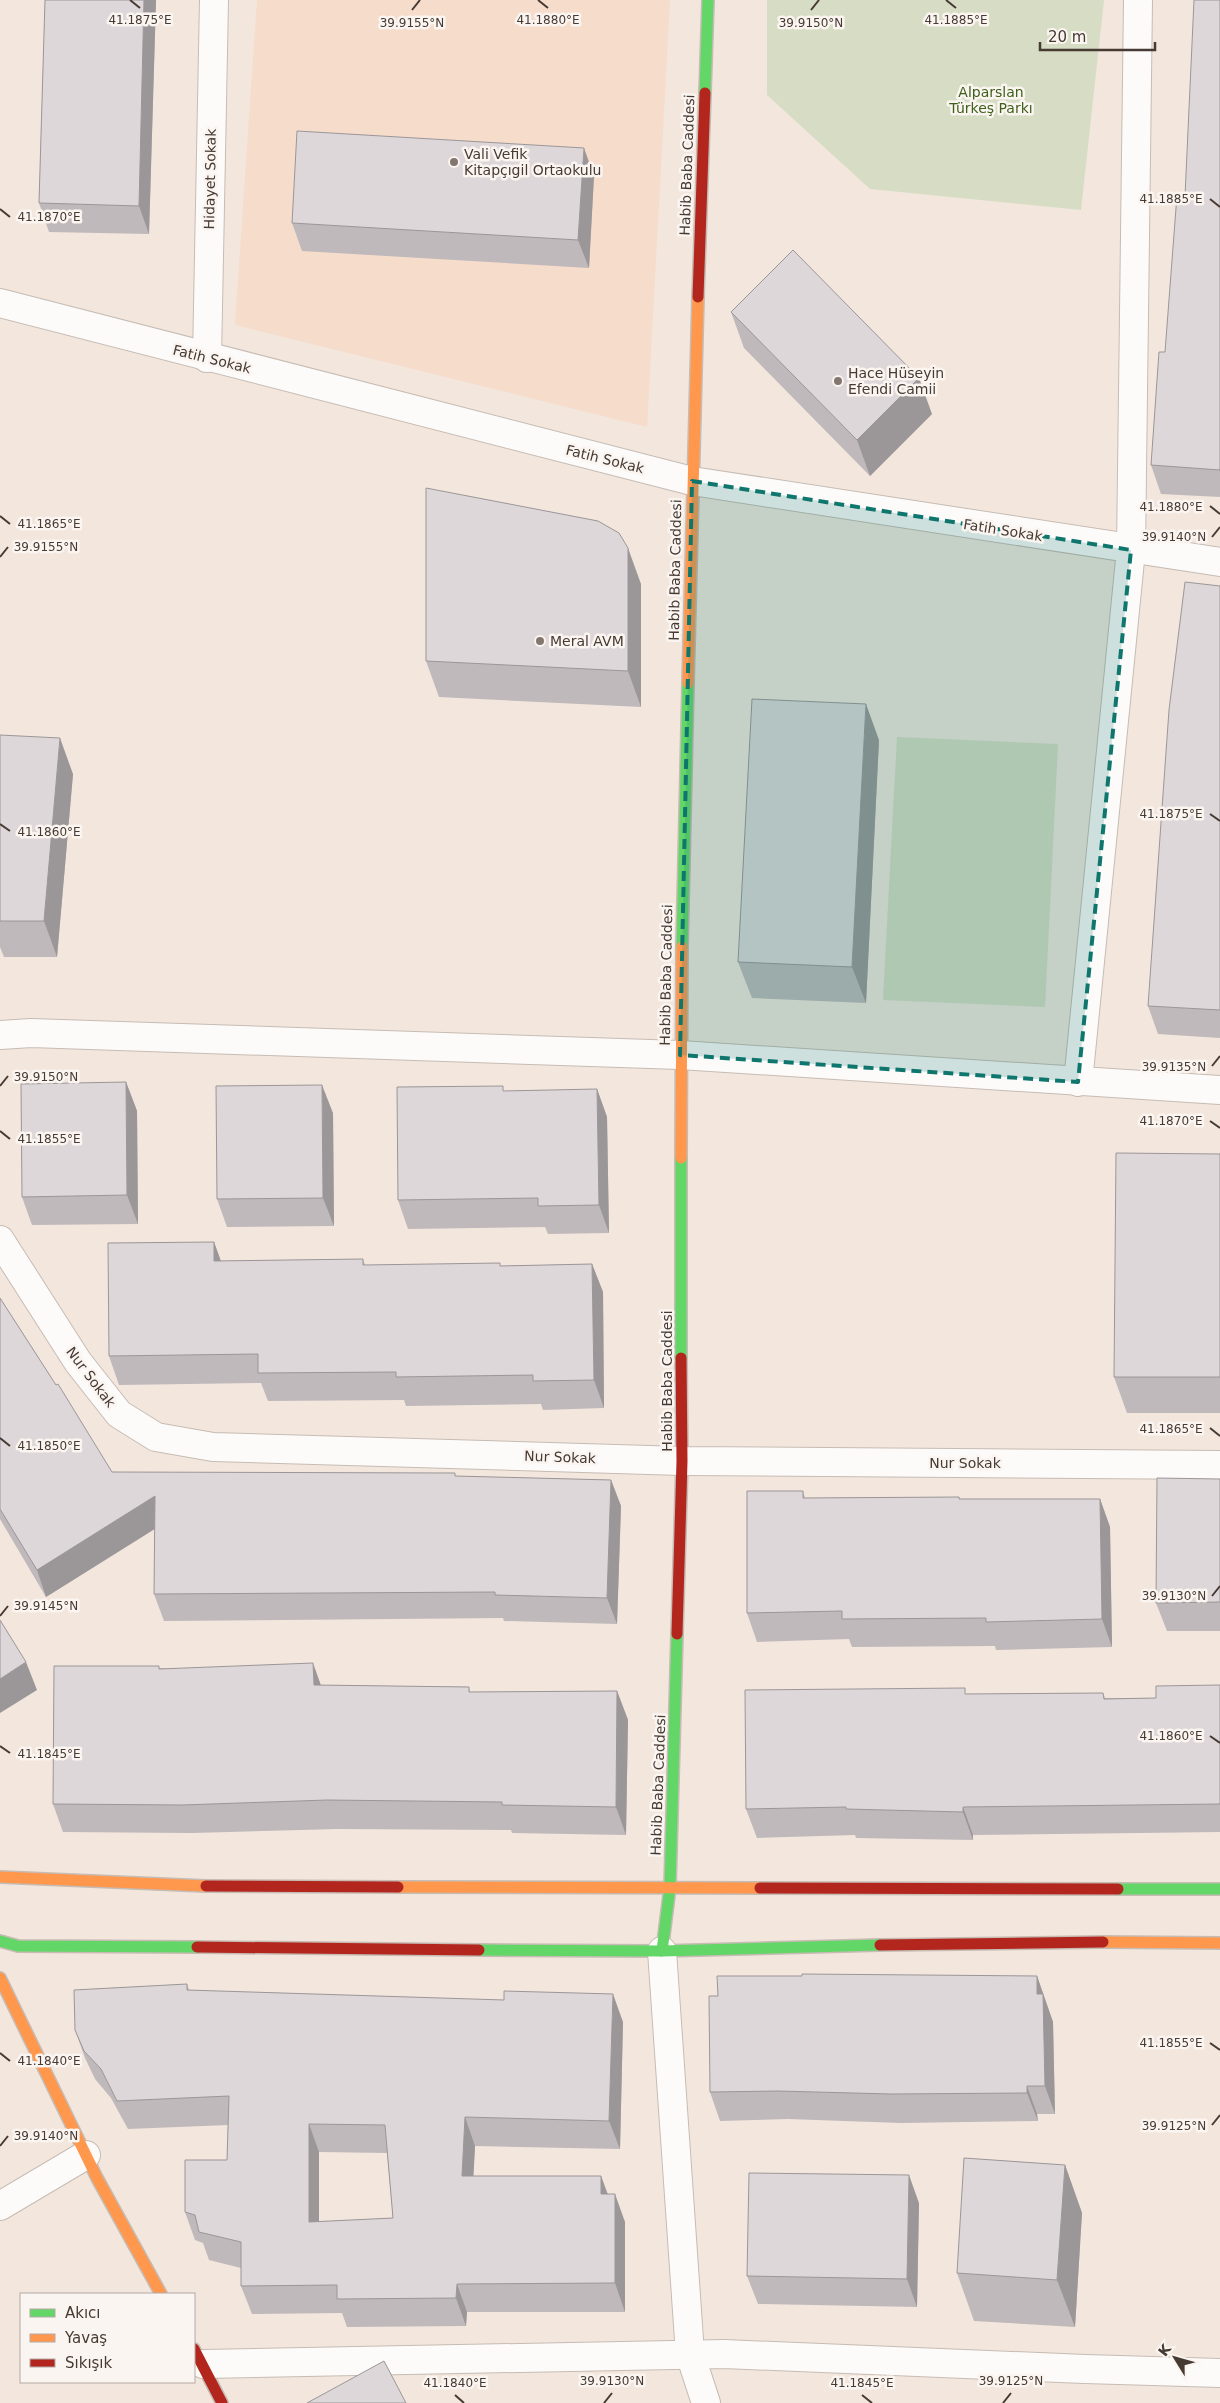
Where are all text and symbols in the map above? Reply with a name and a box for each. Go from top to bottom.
text: 41.1875°E [108,13,172,27]
text: 41.1880°E [516,13,580,27]
text: 41.1885°E [924,13,988,27]
text: 39.9155°N [380,16,444,30]
text: 39.9150°N [779,16,843,30]
scale bar [1040,20,1155,52]
text: 20 m [1048,28,1086,46]
park label: Alparslan Türkeş Parkı [948,84,1033,116]
street label: Habib Baba Caddesi [677,94,697,236]
street label: Hidayet Sokak [201,128,219,229]
place label: Vali Vefik Kitapçıgil Ortaokulu [464,146,601,178]
marker: Vali Vefik Kitapçıgil Ortaokulu [448,156,460,168]
text: 41.1885°E [1139,192,1203,206]
text: 41.1870°E [17,210,81,224]
street label: Fatih Sokak [171,342,254,377]
place label: Hace Hüseyin Efendi Camii [848,365,944,397]
marker: Hace Hüseyin Efendi Camii [832,375,844,387]
street label: Fatih Sokak [564,442,647,477]
street label: Habib Baba Caddesi [666,499,684,641]
text: 41.1880°E [1139,500,1203,514]
street label: Fatih Sokak [962,516,1045,544]
text: 41.1865°E [17,517,81,531]
text: 39.9140°N [1142,530,1206,544]
text: 39.9155°N [14,540,78,554]
place label: Meral AVM [550,633,624,649]
marker: Meral AVM [534,635,546,647]
text: 41.1875°E [1139,807,1203,821]
text: 41.1860°E [17,825,81,839]
street label: Habib Baba Caddesi [657,904,675,1046]
text: 39.9135°N [1142,1060,1206,1074]
text: 39.9150°N [14,1070,78,1084]
text: 41.1870°E [1139,1114,1203,1128]
text: 41.1855°E [17,1132,81,1146]
street label: Habib Baba Caddesi [659,1310,675,1452]
street label: Nur Sokak [63,1344,119,1411]
text: 41.1865°E [1139,1422,1203,1436]
text: 41.1850°E [17,1439,81,1453]
street label: Nur Sokak [524,1448,597,1466]
street label: Nur Sokak [929,1455,1002,1471]
text: 39.9130°N [1142,1589,1206,1603]
text: 39.9145°N [14,1599,78,1613]
street label: Habib Baba Caddesi [648,1714,668,1856]
text: 41.1860°E [1139,1729,1203,1743]
text: 41.1845°E [17,1747,81,1761]
text: 41.1855°E [1139,2036,1203,2050]
text: 41.1840°E [17,2054,81,2068]
text: 39.9125°N [1142,2119,1206,2133]
text: 39.9140°N [14,2129,78,2143]
legend [20,2293,195,2383]
text: Akıcı [65,2304,101,2322]
text: Yavaş [64,2329,107,2347]
north arrow [1150,2333,1200,2383]
text: K [1155,2340,1175,2359]
text: Sıkışık [65,2354,113,2372]
text: 39.9130°N [580,2374,644,2388]
text: 39.9125°N [979,2374,1043,2388]
text: 41.1840°E [423,2376,487,2390]
text: 41.1845°E [830,2376,894,2390]

